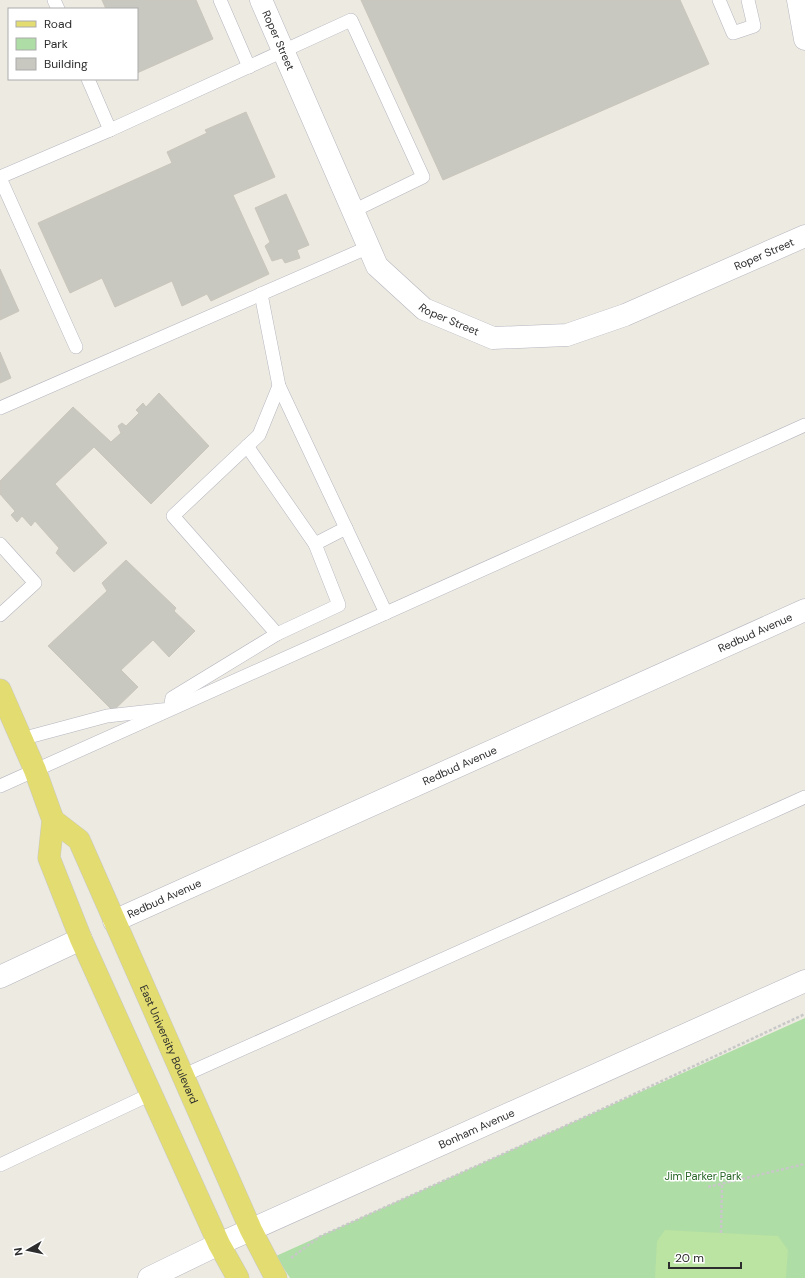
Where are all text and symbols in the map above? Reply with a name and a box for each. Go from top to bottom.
legend [8,8,138,80]
street label: Roper Street [259,8,298,73]
text: Road [44,16,72,32]
text: Park [44,36,68,52]
text: Building [44,56,88,72]
street label: Roper Street [732,235,796,273]
street label: Roper Street [416,300,481,338]
street label: Redbud Avenue [716,610,794,655]
street label: Redbud Avenue [420,743,499,788]
street label: Redbud Avenue [125,876,203,921]
street label: East University Boulevard [137,983,201,1106]
street label: Bonham Avenue [436,1105,517,1152]
park label: Jim Parker Park [664,1169,742,1183]
north arrow [8,1230,48,1270]
scale bar [669,1244,741,1270]
text: N [11,1247,26,1257]
text: 20 m [675,1250,704,1266]

